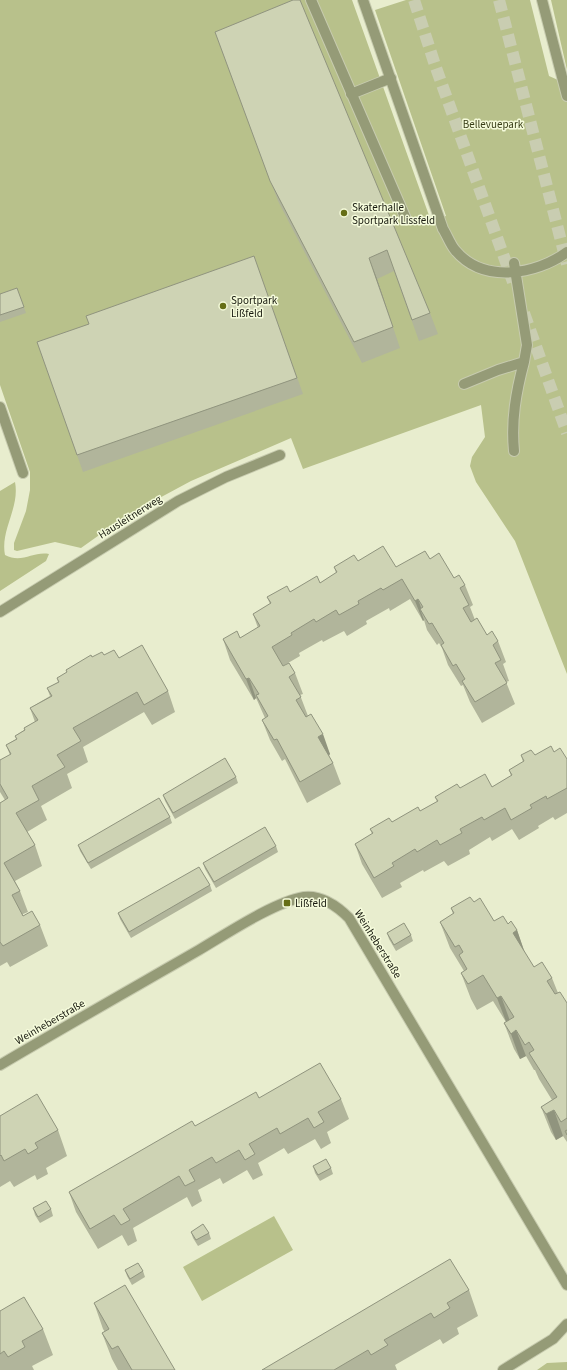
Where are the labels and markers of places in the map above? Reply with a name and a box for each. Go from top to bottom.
place label: Skaterhalle Sportpark Lissfeld [352,200,435,228]
marker: Skaterhalle Sportpark Lissfeld [339,208,349,218]
place label: Sportpark Lißfeld [231,293,278,321]
marker: Sportpark Lißfeld [218,301,228,311]
place label: Lißfeld [295,896,327,911]
marker: Lißfeld [282,898,292,908]

